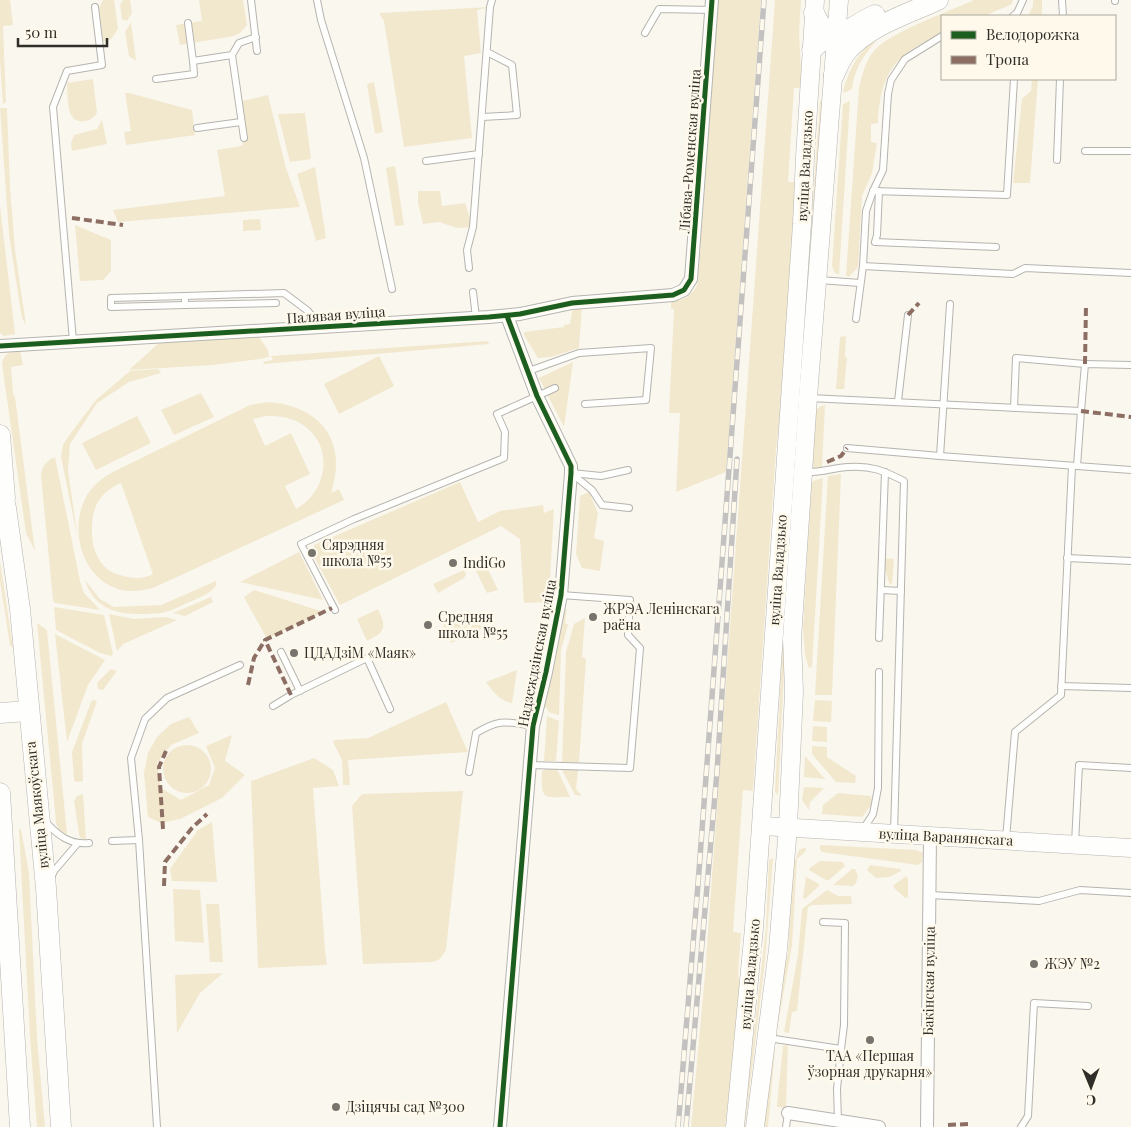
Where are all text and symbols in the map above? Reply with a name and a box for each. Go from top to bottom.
scale bar [18,15,106,47]
legend [941,15,1116,80]
text: 50 m [25,22,58,42]
text: Велодорожка [986,24,1080,44]
text: Тропа [986,49,1029,69]
street label: Лібава-Роменская вуліца [674,68,705,235]
street label: вуліца Валадзько [792,110,817,222]
street label: Палявая вуліца [286,302,386,327]
street label: вуліца Валадзько [764,513,791,626]
place label: Сярэдняя школа №55 [322,535,392,570]
marker: Сярэдняя школа №55 [306,547,318,559]
place label: IndiGo [463,553,506,572]
marker: IndiGo [447,557,459,569]
street label: Надзеждзінская вуліца [513,577,560,728]
place label: ЖРЭА Ленінскага раёна [603,599,720,634]
place label: Средняя школа №55 [438,607,508,642]
marker: ЖРЭА Ленінскага раёна [587,611,599,623]
marker: Средняя школа №55 [422,619,434,631]
place label: ЦДАДзіМ «Маяк» [304,643,416,662]
marker: ЦДАДзіМ «Маяк» [288,647,300,659]
street label: вуліца Маякоўскага [20,740,53,870]
street label: вуліца Варанянскага [878,823,1014,850]
street label: вуліца Валадзько [735,917,764,1030]
street label: Бакінская вуліца [918,926,939,1036]
place label: ЖЭУ №2 [1044,954,1100,973]
marker: ЖЭУ №2 [1028,958,1040,970]
marker: ТАА «Першая ўзорная друкарня» [864,1034,876,1046]
place label: ТАА «Першая ўзорная друкарня» [807,1046,932,1081]
north arrow [1066,1062,1116,1112]
text: С [1086,1091,1096,1110]
place label: Дзіцячы сад №300 [346,1097,465,1116]
marker: Дзіцячы сад №300 [330,1101,342,1113]

